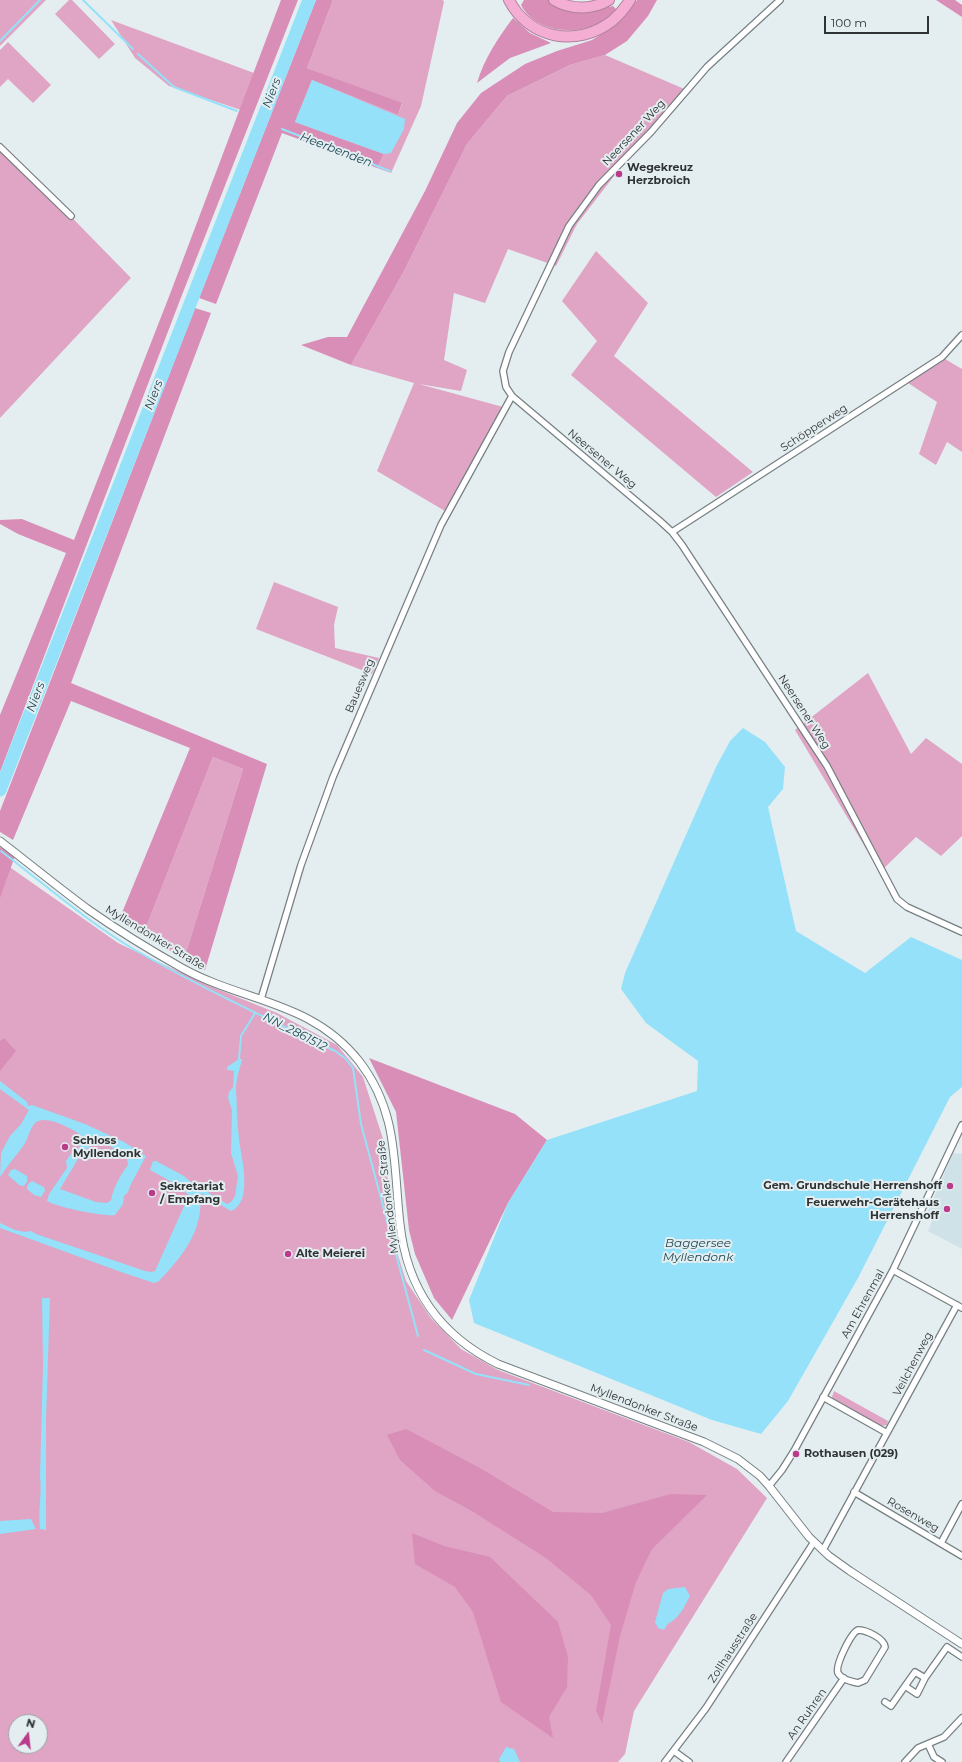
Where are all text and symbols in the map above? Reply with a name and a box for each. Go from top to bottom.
scale bar [826,8,931,34]
text: 100 m [831,15,867,30]
water label: Niers [260,76,284,110]
street label: Neersener Weg [600,97,668,169]
water label: Heerbenden [298,130,374,170]
place label: Wegekreuz Herzbroich [627,161,693,187]
marker: Wegekreuz Herzbroich [614,169,624,179]
water label: Niers [142,378,166,412]
street label: Schöpperweg [778,401,850,455]
street label: Neersener Weg [565,426,639,492]
street label: Bauesweg [343,657,377,715]
street label: Neersener Weg [775,672,833,752]
water label: Niers [24,680,48,714]
street label: Myllendonker Straße [103,903,207,973]
water label: NN_2861512 [261,1010,329,1054]
place label: Schloss Myllendonk [73,1134,141,1160]
street label: Myllendonker Straße [374,1140,402,1254]
marker: Schloss Myllendonk [60,1142,70,1152]
place label: Gem. Grundschule Herrenshoff [763,1179,942,1193]
place label: Sekretariat / Empfang [160,1180,224,1206]
marker: Gem. Grundschule Herrenshoff [945,1181,955,1191]
marker: Sekretariat / Empfang [147,1188,157,1198]
place label: Feuerwehr-Gerätehaus Herrenshoff [806,1196,939,1222]
marker: Feuerwehr-Gerätehaus Herrenshoff [942,1204,952,1214]
water label: Baggersee Myllendonk [663,1236,733,1264]
place label: Alte Meierei [296,1247,365,1261]
marker: Alte Meierei [283,1249,293,1259]
street label: Am Ehrenmal [839,1267,887,1341]
street label: Veilchenweg [891,1330,935,1398]
street label: Myllendonker Straße [588,1381,700,1435]
place label: Rothausen (029) [804,1447,898,1461]
marker: Rothausen (029) [791,1449,801,1459]
street label: Rosenweg [885,1495,941,1535]
street label: Zollhausstraße [705,1611,761,1685]
street label: An Ruhren [785,1686,829,1742]
north arrow [8,1714,48,1754]
text: N [25,1715,37,1731]

